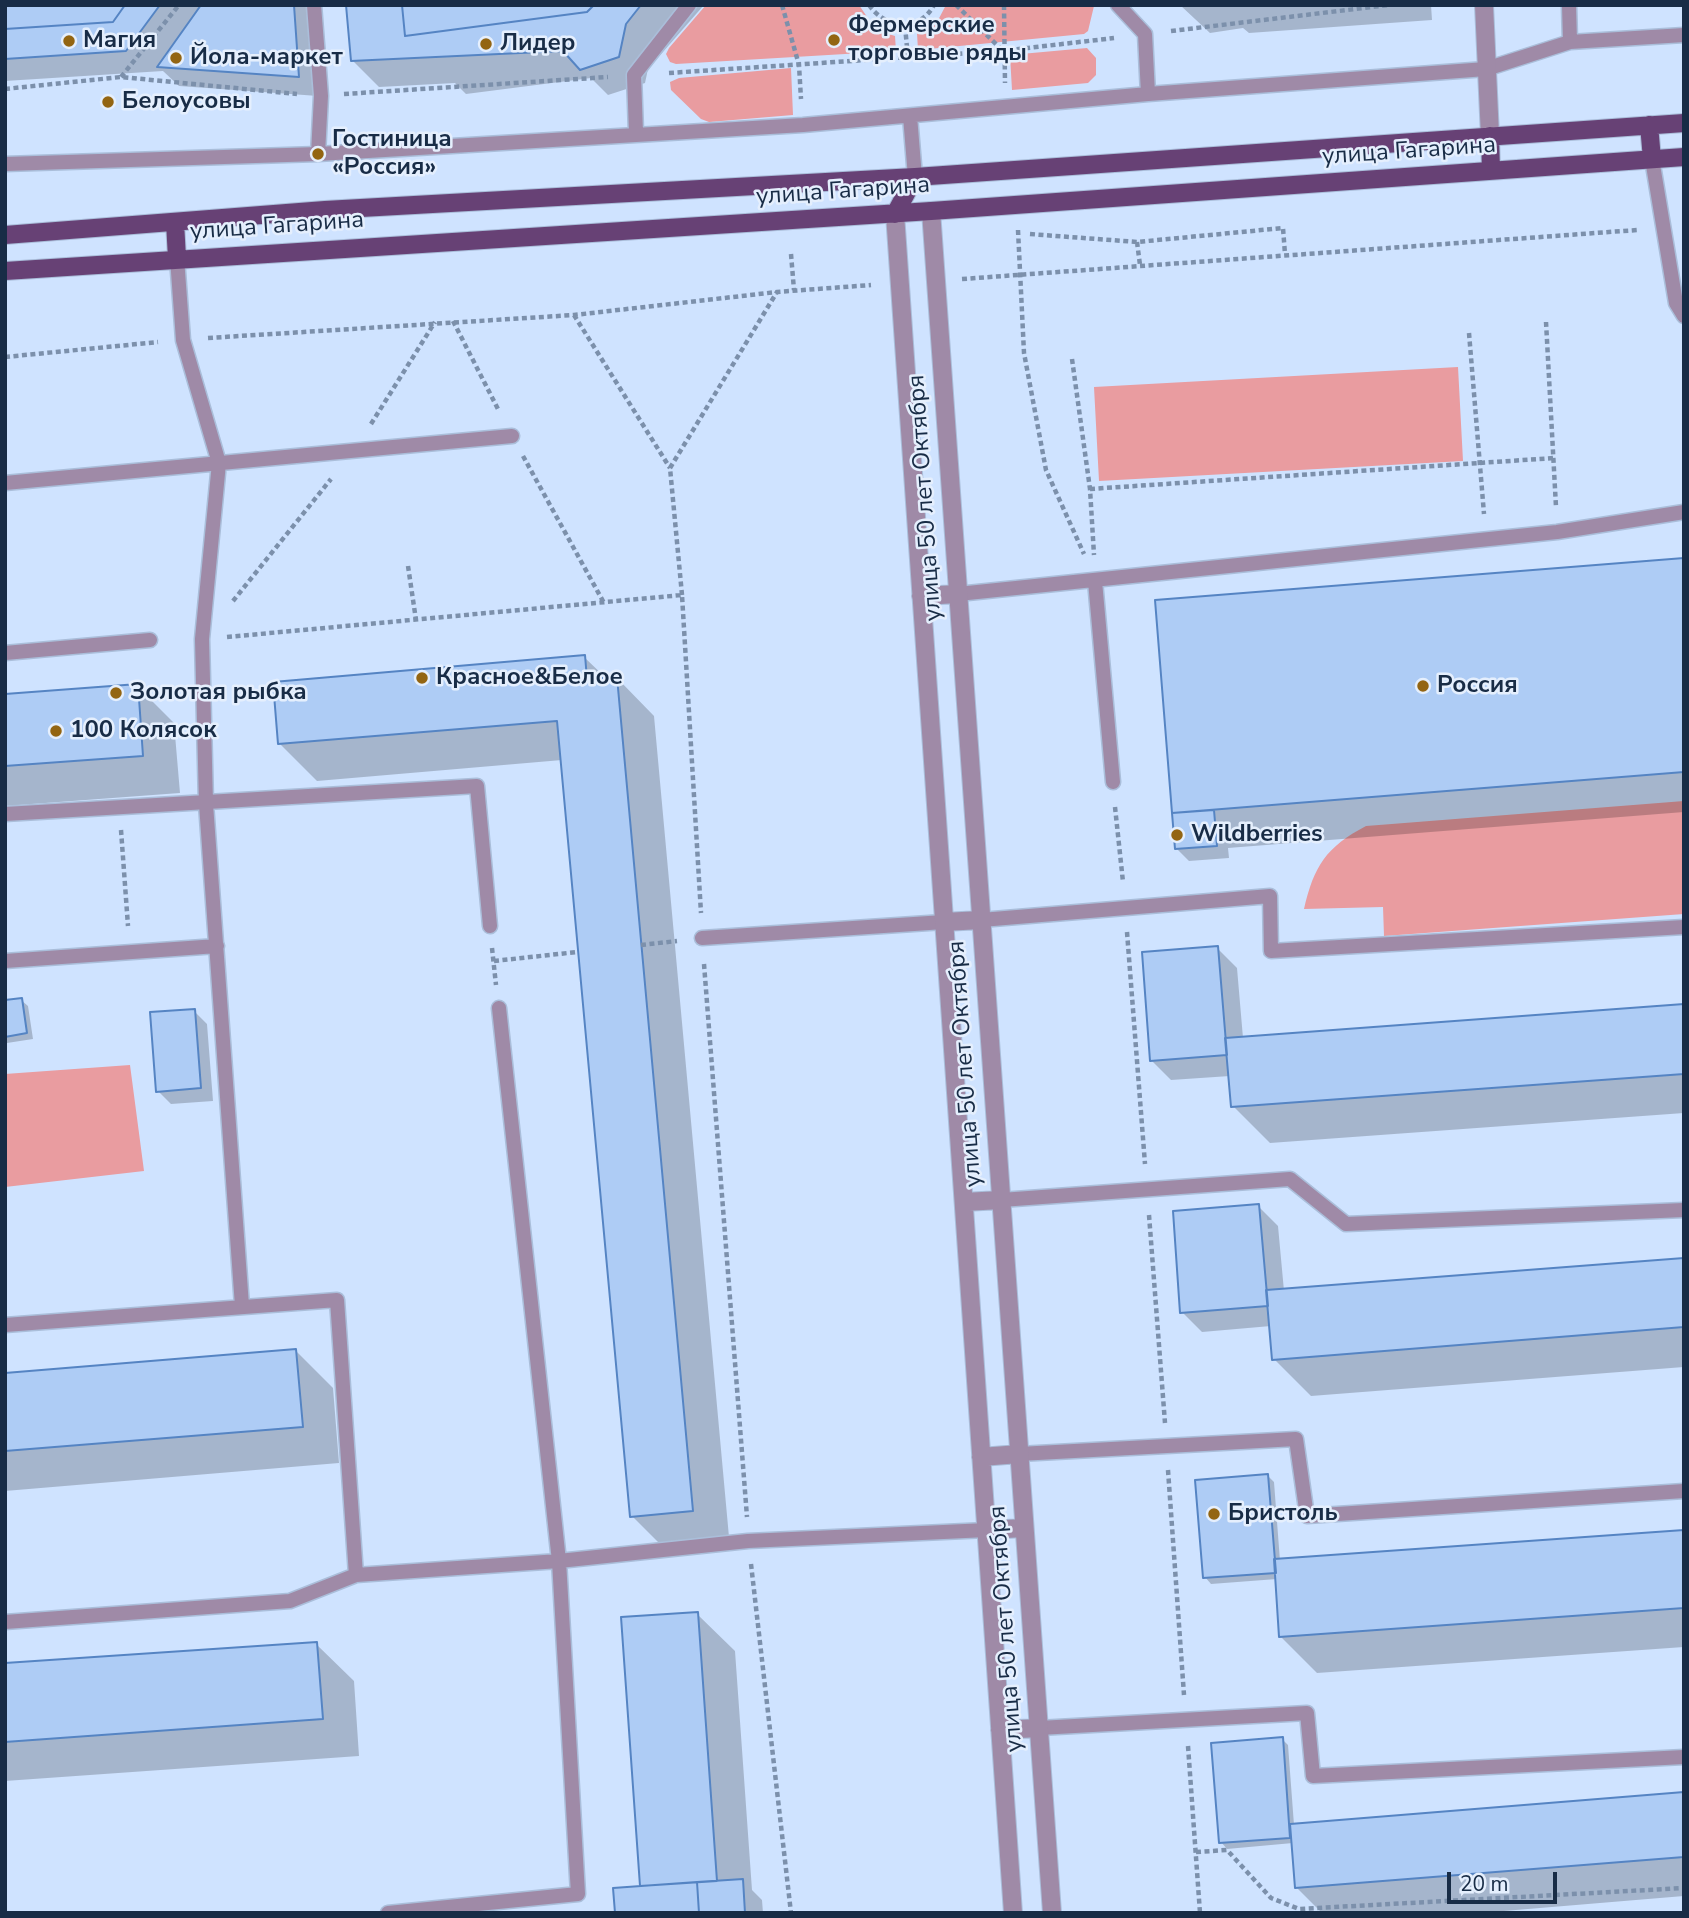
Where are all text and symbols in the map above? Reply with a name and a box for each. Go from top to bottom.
place label: Фермерские торговые ряды [848,12,1027,68]
place label: Магия [83,27,156,55]
place label: Лидер [500,30,575,58]
marker: Фермерские торговые ряды [826,32,842,48]
marker: Магия [61,33,77,49]
marker: Лидер [478,36,494,52]
place label: Йола-маркет [190,44,343,72]
marker: Йола-маркет [168,50,184,66]
place label: Белоусовы [122,88,251,116]
marker: Белоусовы [100,94,116,110]
place label: Гостиница «Россия» [332,126,452,182]
street label: улица Гагарина [1321,132,1497,172]
marker: Гостиница «Россия» [310,146,326,162]
street label: улица Гагарина [755,172,931,212]
street label: улица Гагарина [189,207,365,247]
street label: улица 50 лет Октября [903,374,949,622]
place label: Красное&Белое [436,664,623,692]
marker: Красное&Белое [414,670,430,686]
place label: Россия [1437,672,1518,700]
marker: Россия [1415,678,1431,694]
place label: Золотая рыбка [130,679,307,707]
marker: Золотая рыбка [108,685,124,701]
place label: 100 Колясок [70,717,217,745]
marker: 100 Колясок [48,723,64,739]
place label: Wildberries [1191,821,1323,849]
marker: Wildberries [1169,827,1185,843]
street label: улица 50 лет Октября [943,940,989,1188]
place label: Бристоль [1228,1500,1338,1528]
street label: улица 50 лет Октября [984,1505,1030,1753]
marker: Бристоль [1206,1506,1222,1522]
scale bar [1451,1858,1561,1902]
text: 20 m [1460,1870,1509,1898]

